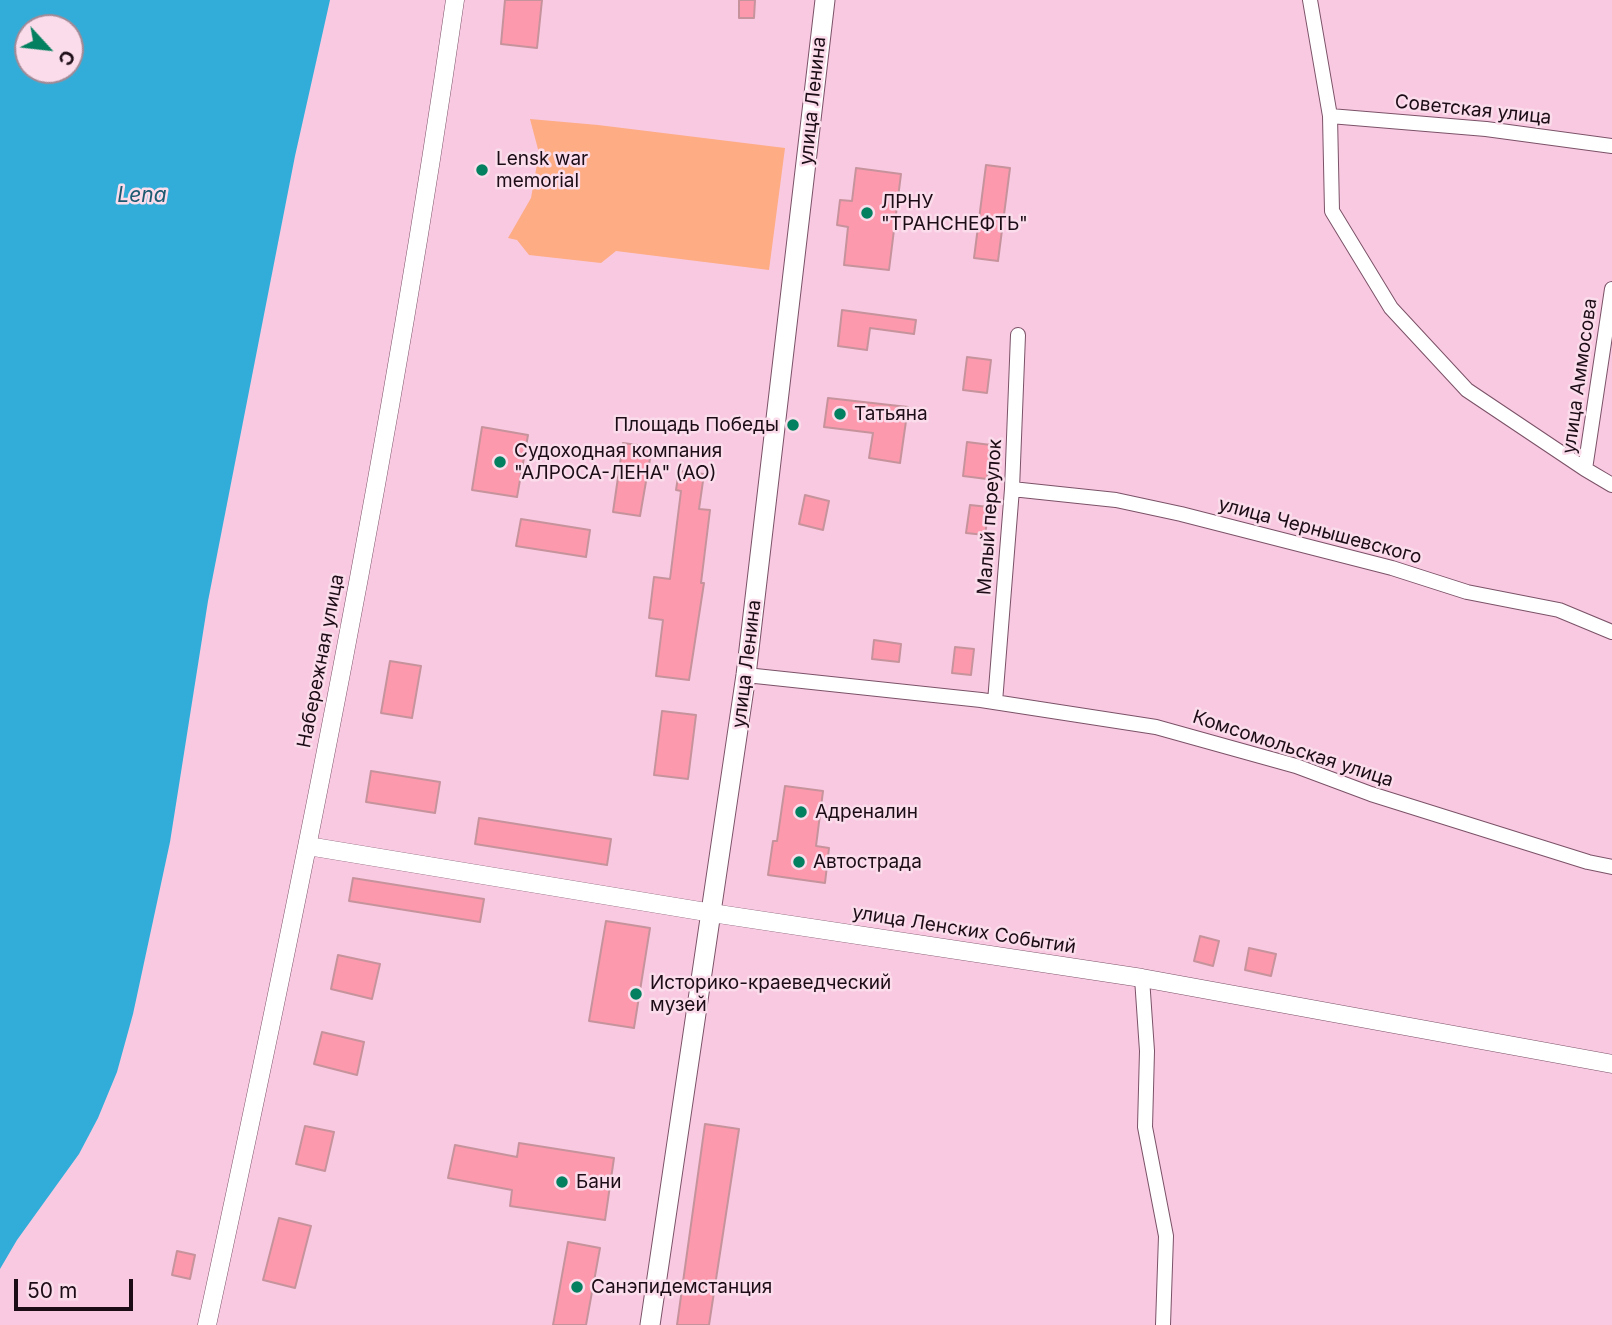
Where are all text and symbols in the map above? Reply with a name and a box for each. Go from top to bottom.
north arrow [14,14,84,84]
street label: улица Ленина [795,36,831,166]
text: С [53,46,80,69]
street label: Советская улица [1394,90,1552,130]
place label: Lensk war memorial [496,148,588,192]
marker: Lensk war memorial [474,162,490,178]
water label: Lena [117,183,167,209]
place label: ЛРНУ "ТРАНСНЕФТЬ" [881,191,1028,235]
marker: ЛРНУ "ТРАНСНЕФТЬ" [859,205,875,221]
street label: улица Аммосова [1558,297,1602,455]
place label: Татьяна [854,403,928,425]
marker: Татьяна [832,406,848,422]
place label: Площадь Победы [614,414,779,436]
marker: Площадь Победы [785,417,801,433]
street label: Малый переулок [973,438,1007,596]
place label: Судоходная компания "АЛРОСА-ЛЕНА" (АО) [514,440,722,484]
marker: Судоходная компания "АЛРОСА-ЛЕНА" (АО) [492,454,508,470]
street label: улица Чернышевского [1216,493,1424,569]
street label: Набережная улица [293,572,349,750]
street label: улица Ленина [728,599,766,729]
street label: Комсомольская улица [1190,706,1396,792]
place label: Адреналин [815,801,918,823]
marker: Адреналин [793,804,809,820]
place label: Автострада [813,851,922,873]
marker: Автострада [791,854,807,870]
street label: улица Ленских Событий [851,901,1077,959]
place label: Историко-краеведческий музей [650,972,891,1016]
marker: Историко-краеведческий музей [628,986,644,1002]
place label: Бани [576,1171,621,1193]
marker: Бани [554,1174,570,1190]
scale bar [18,1266,136,1310]
place label: Санэпидемстанция [591,1276,772,1298]
text: 50 m [27,1278,77,1303]
marker: Санэпидемстанция [569,1279,585,1295]

